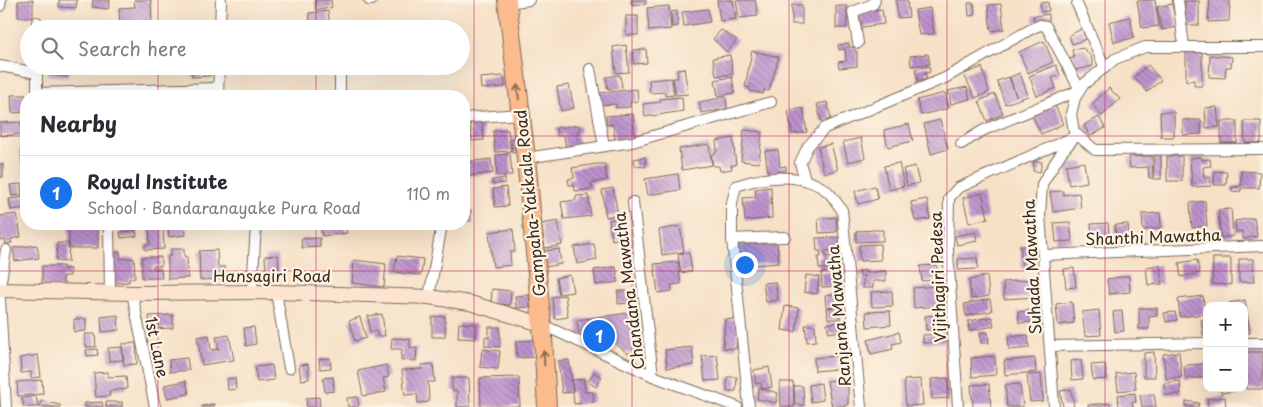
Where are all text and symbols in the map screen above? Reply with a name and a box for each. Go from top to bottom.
search box [20,20,470,75]
icon: search [38,34,66,62]
text: Search here [78,34,187,62]
one-way arrow [513,84,523,100]
text: Nearby [40,107,117,139]
street label: Gampaha-Yakkala Road [507,108,551,298]
text: Royal Institute [87,167,228,195]
text: 1 [52,181,60,205]
text: 110 m [407,181,450,205]
text: School · Bandaranayake Pura Road [87,195,361,219]
street label: Suhada Mawatha [1015,199,1047,335]
street label: Vijithagiri Pedesa [923,210,951,343]
street label: Chandana Mawatha [606,211,650,371]
street label: Shanthi Mawatha [1085,222,1222,250]
street label: Ranjana Mawatha [820,244,856,388]
your location [732,252,758,278]
street label: Hansagiri Road [213,263,331,287]
map controls [1203,302,1248,392]
button: + [1203,302,1248,347]
street label: 1st Lane [140,314,176,380]
pin: 1 [583,317,615,355]
button: − [1203,347,1248,392]
one-way arrow [540,351,549,367]

